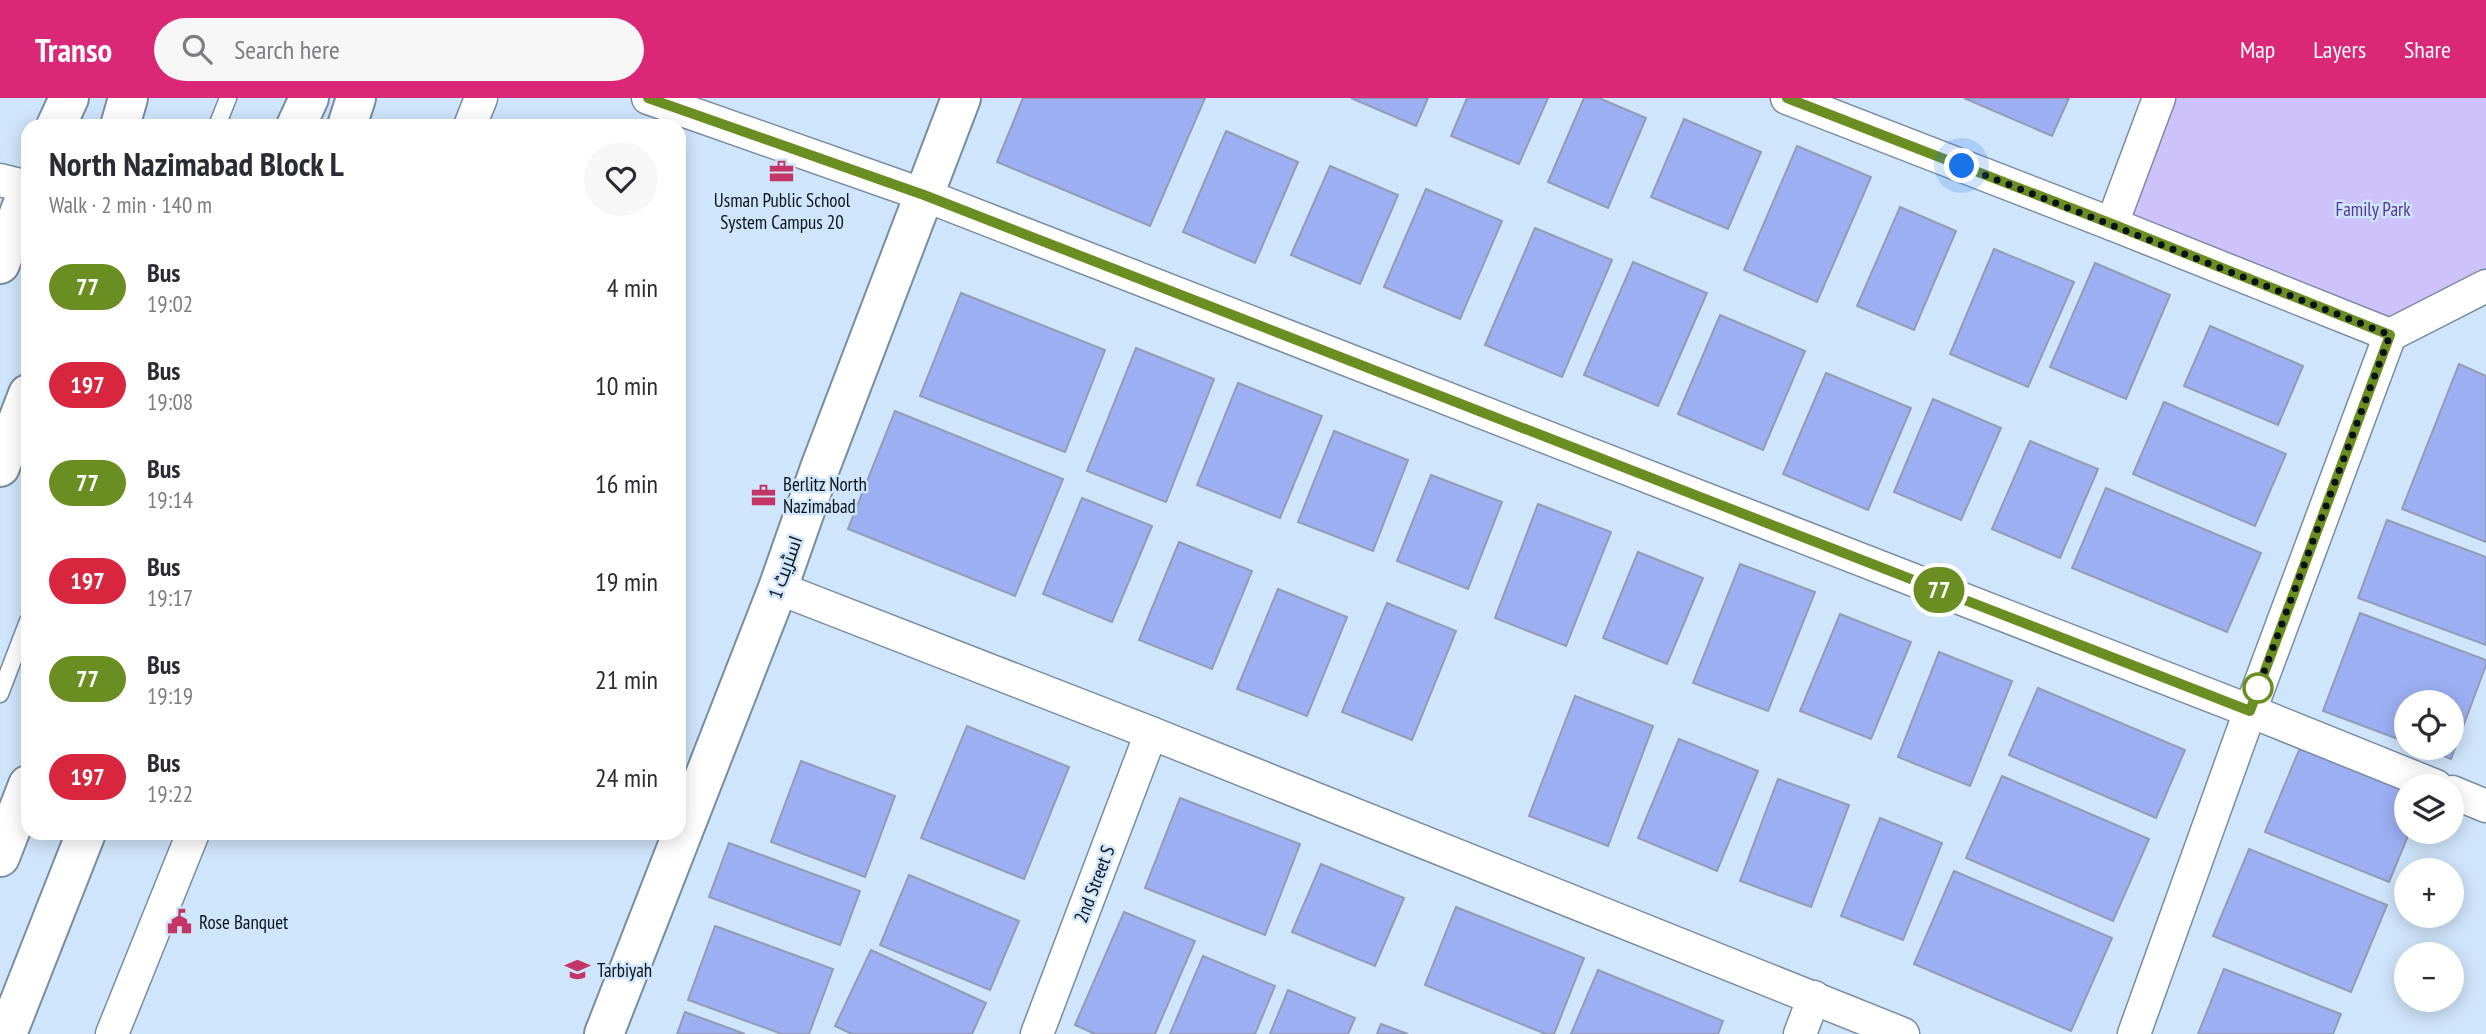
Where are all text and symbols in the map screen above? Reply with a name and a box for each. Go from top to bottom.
search box [154,18,644,81]
text: Transo [35,28,112,71]
icon: search [178,30,216,68]
text: Search here [234,33,340,66]
text: Map [2240,34,2275,65]
text: Layers [2313,34,2366,65]
text: Share [2404,34,2451,65]
text: North Nazimabad Block L [49,142,344,185]
button: heart [584,142,658,216]
your location [1944,148,1979,183]
office icon: Usman Public School System Campus 20 [768,158,796,186]
place label: Usman Public School System Campus 20 [714,188,851,234]
text: Walk · 2 min · 140 m [49,190,212,219]
park label: Family Park [2335,197,2411,221]
text: Bus [147,256,180,289]
text: 77 [76,271,99,302]
text: 4 min [607,271,658,304]
text: 19:02 [147,289,193,318]
text: Bus [147,354,180,387]
text: 197 [70,369,105,400]
text: 10 min [595,369,658,402]
text: 19:08 [147,387,193,416]
text: Bus [147,452,180,485]
text: 77 [76,467,99,498]
text: 16 min [595,467,658,500]
place label: Berlitz North Nazimabad [783,472,867,518]
office icon: Berlitz North Nazimabad [749,481,777,509]
text: 19:14 [147,485,193,514]
street label: اسٹریٹ 1 [763,532,807,602]
text: Bus [147,550,180,583]
text: 197 [70,565,105,596]
text: 19 min [595,565,658,598]
line badge: 77 [1908,567,1970,613]
text: 77 [1928,574,1950,605]
text: 19:17 [147,583,193,612]
text: Bus [147,648,180,681]
text: 77 [76,663,99,694]
text: 21 min [595,663,658,696]
unlabelled marker [2243,673,2273,703]
text: 19:19 [147,681,193,710]
map controls [2394,690,2464,1012]
button: locate [2394,690,2464,760]
text: Bus [147,746,180,779]
text: 197 [70,761,105,792]
text: 24 min [595,761,658,794]
button: layers [2394,774,2464,844]
text: 19:22 [147,779,193,808]
street label: 2nd Street S [1068,842,1120,926]
button: + [2394,858,2464,928]
public building icon: Rose Banquet [165,908,193,936]
place label: Rose Banquet [199,910,289,934]
button: − [2394,942,2464,1012]
school or university icon: Tarbiyah [563,956,591,984]
place label: Tarbiyah [597,958,652,982]

